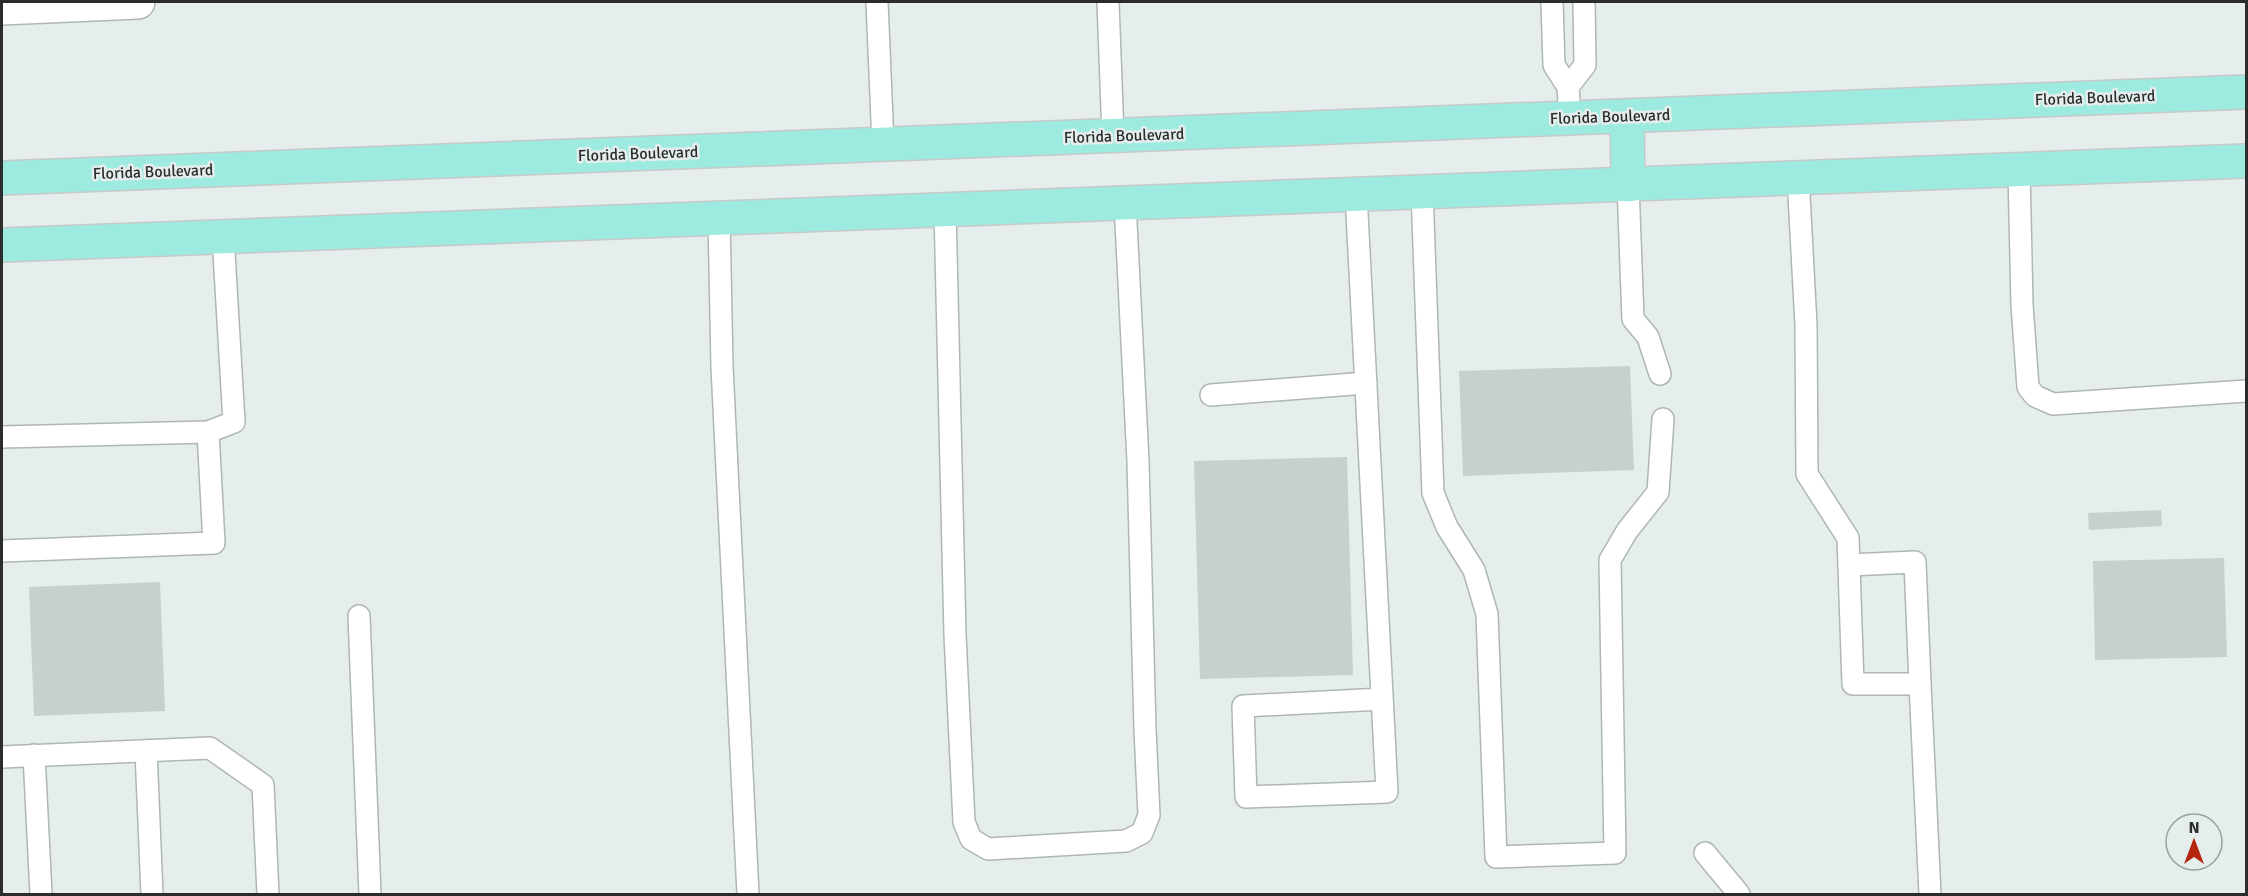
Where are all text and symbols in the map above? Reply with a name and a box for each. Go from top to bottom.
street label: Florida Boulevard [2034,86,2156,110]
street label: Florida Boulevard [1549,105,1671,129]
street label: Florida Boulevard [1063,124,1185,148]
street label: Florida Boulevard [577,142,699,166]
street label: Florida Boulevard [92,160,214,184]
north arrow [2164,812,2224,872]
text: N [2188,818,2200,838]

